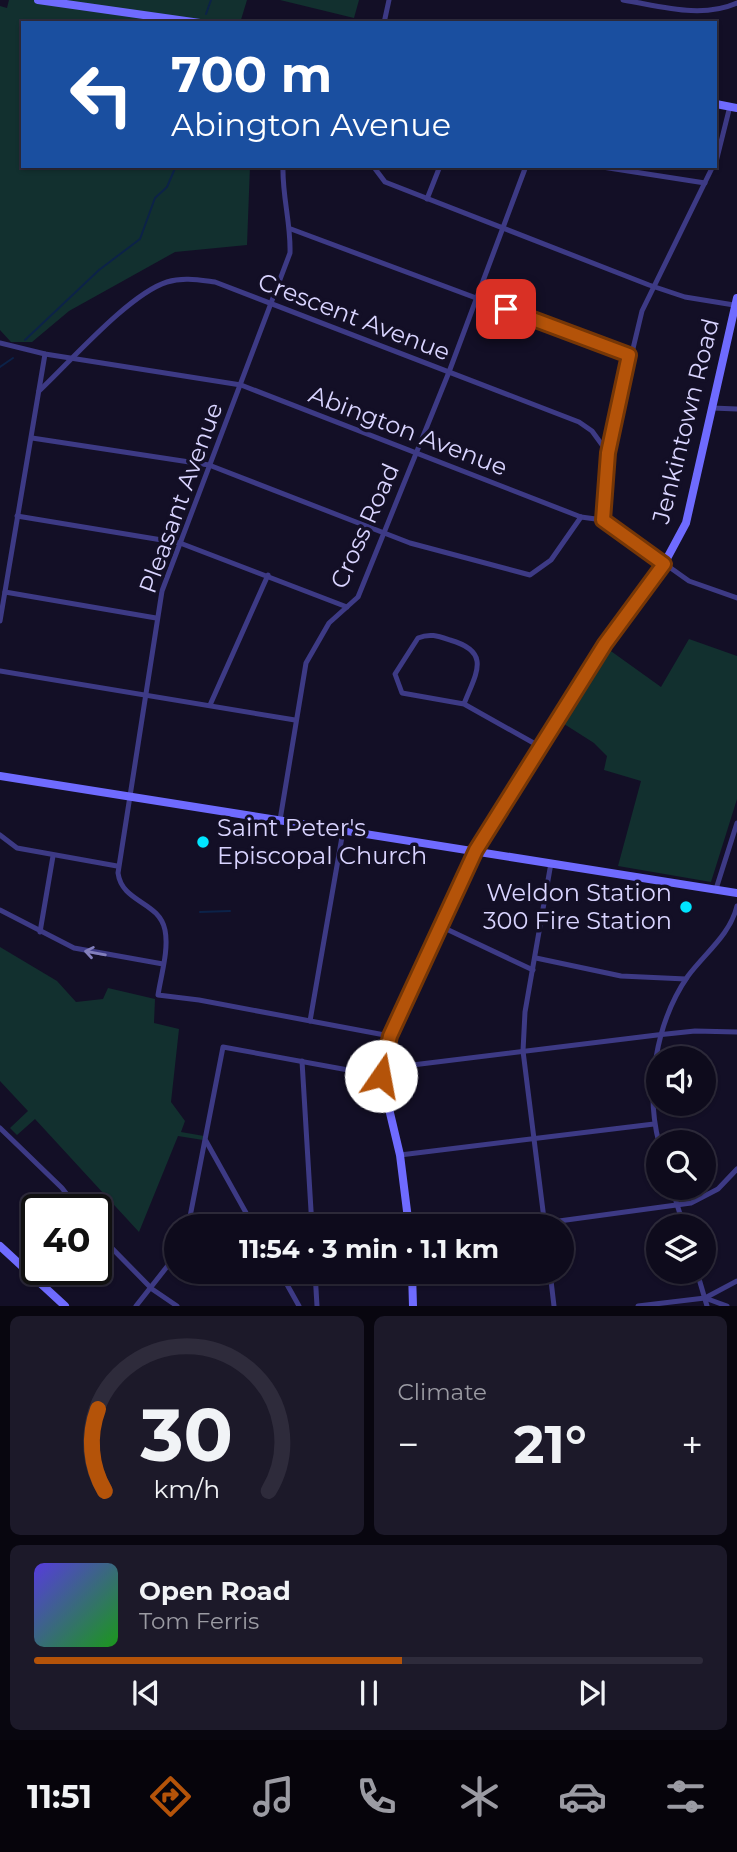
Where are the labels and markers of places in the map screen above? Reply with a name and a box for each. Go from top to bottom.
pin [476,279,536,339]
place label: Saint Peter's Episcopal Church [217,813,427,870]
marker: Saint Peter's Episcopal Church [195,834,211,850]
place label: Weldon Station 300 Fire Station [483,878,672,935]
marker: Weldon Station 300 Fire Station [678,899,694,915]

